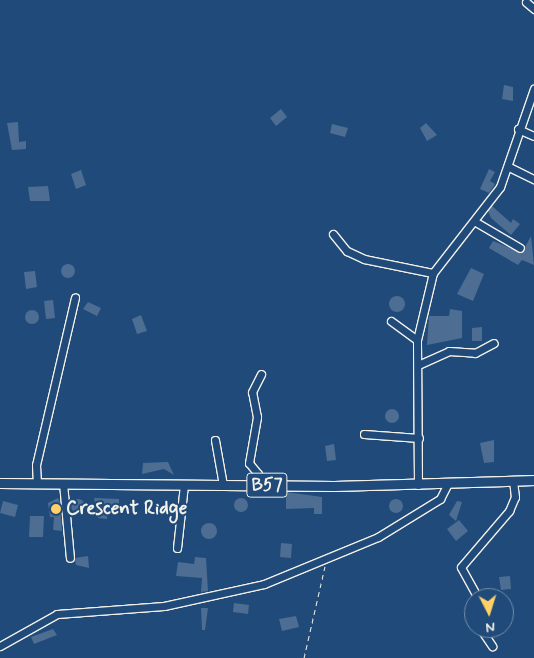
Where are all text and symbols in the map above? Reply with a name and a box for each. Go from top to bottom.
road number: B57 [246,470,288,500]
place label: Crescent Ridge [66,498,187,520]
marker: Crescent Ridge [50,503,62,515]
north arrow [464,588,514,638]
text: N [485,618,496,636]

